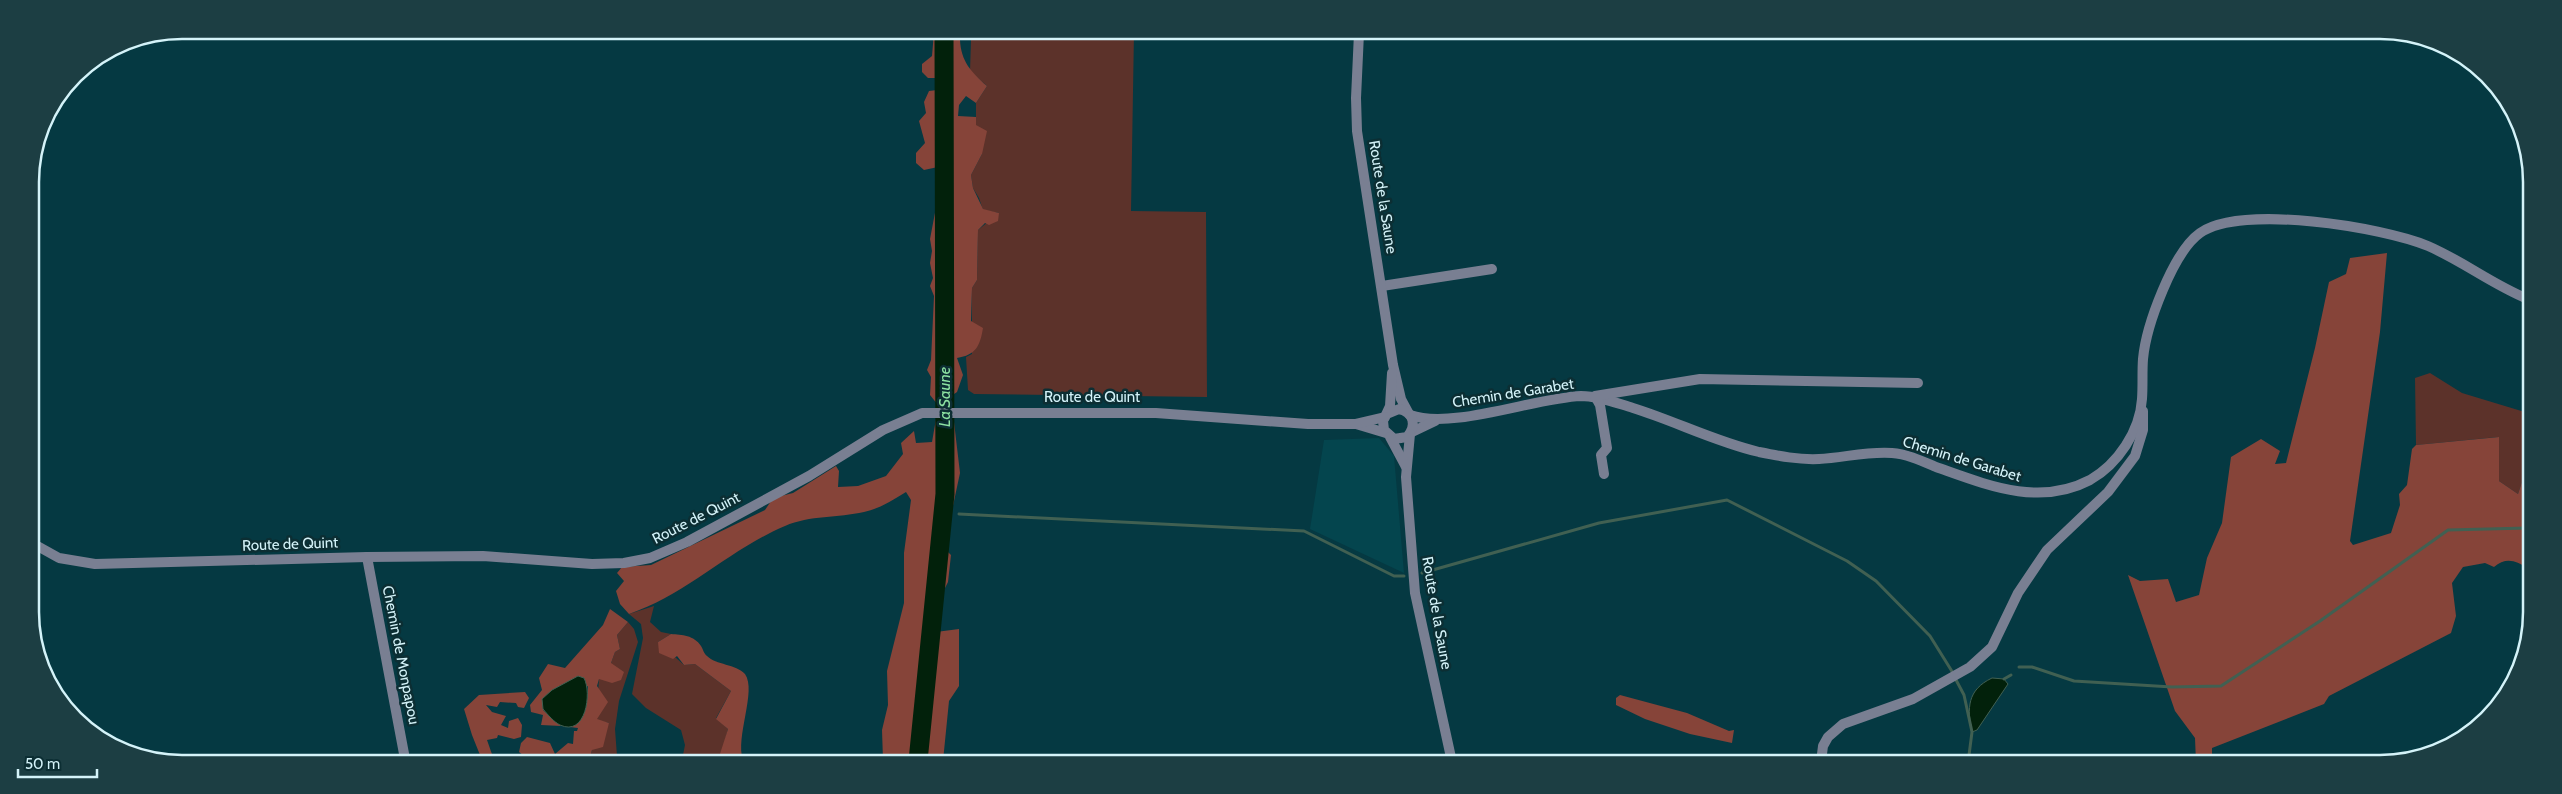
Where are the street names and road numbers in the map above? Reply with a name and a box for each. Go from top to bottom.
street label: Route de la Saune [1365,139,1401,255]
street label: Chemin de Garabet [1451,375,1575,411]
street label: Route de Quint [1044,388,1140,406]
street label: Chemin de Garabet [1901,432,2023,486]
street label: Route de Quint [649,488,743,548]
street label: Route de Quint [242,533,338,555]
street label: Route de la Saune [1418,555,1456,671]
street label: Chemin de Monpapou [379,584,423,726]

